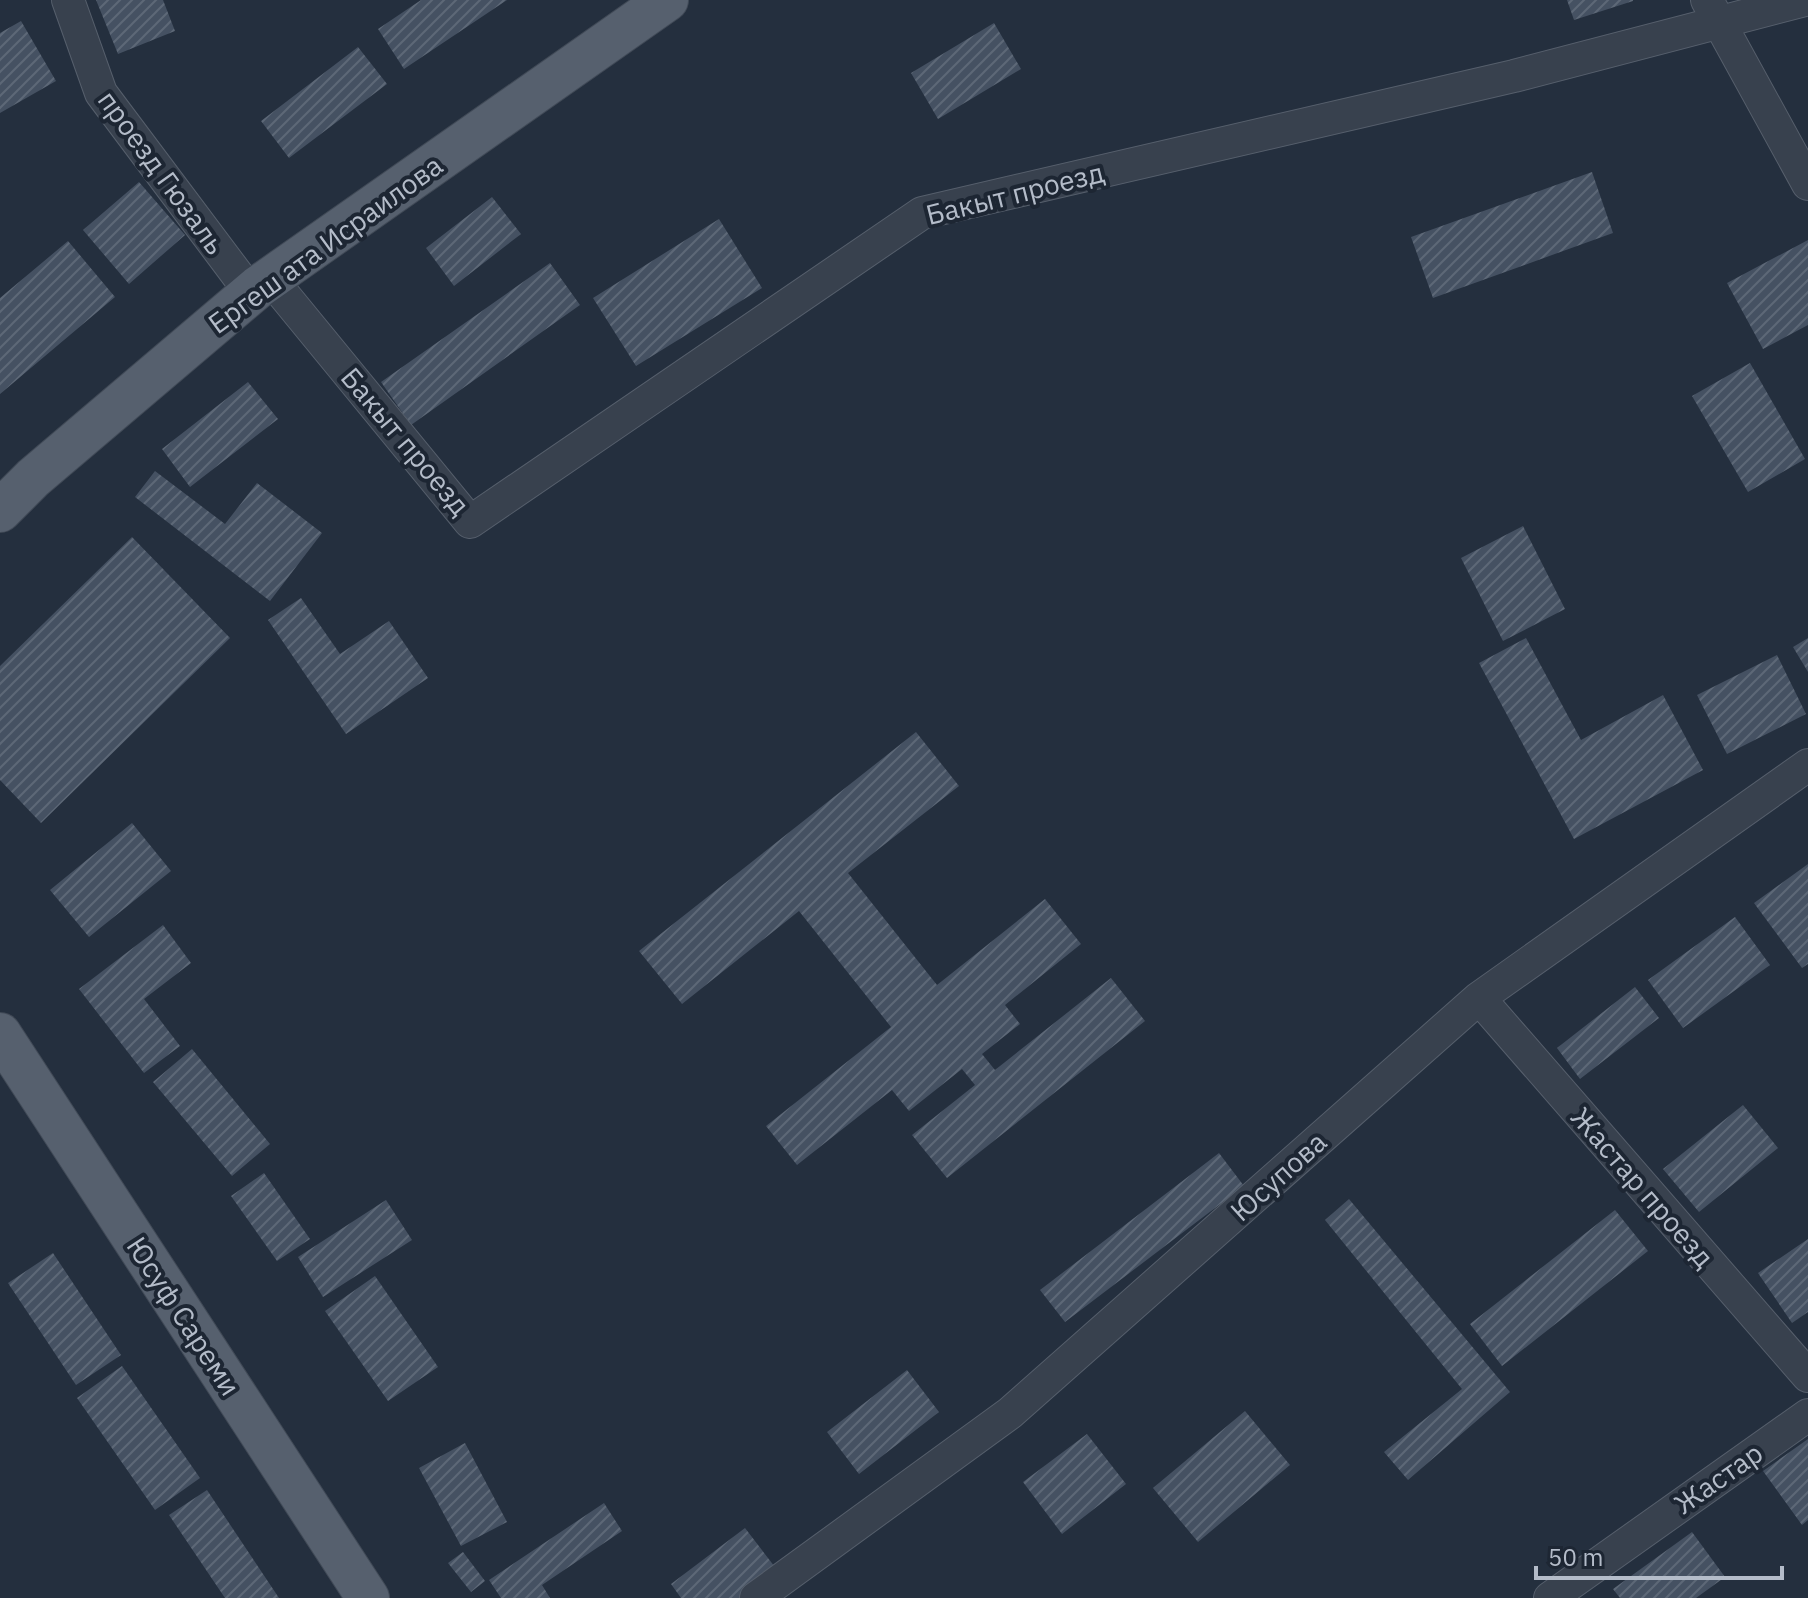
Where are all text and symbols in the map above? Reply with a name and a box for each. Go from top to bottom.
street label: проезд Гюзаль [90,83,234,261]
street label: Ергеш ата Исраилова [201,146,450,342]
street label: Бакыт проезд [922,153,1108,233]
street label: Бакыт проезд [333,359,479,523]
street label: Жастар проезд [1563,1099,1723,1275]
street label: Юсупова [1222,1123,1334,1229]
street label: Юсуф Сареми [119,1230,249,1402]
street label: Жастар [1666,1434,1770,1522]
scale bar [1536,1530,1782,1580]
text: 50 m [1548,1541,1603,1573]

